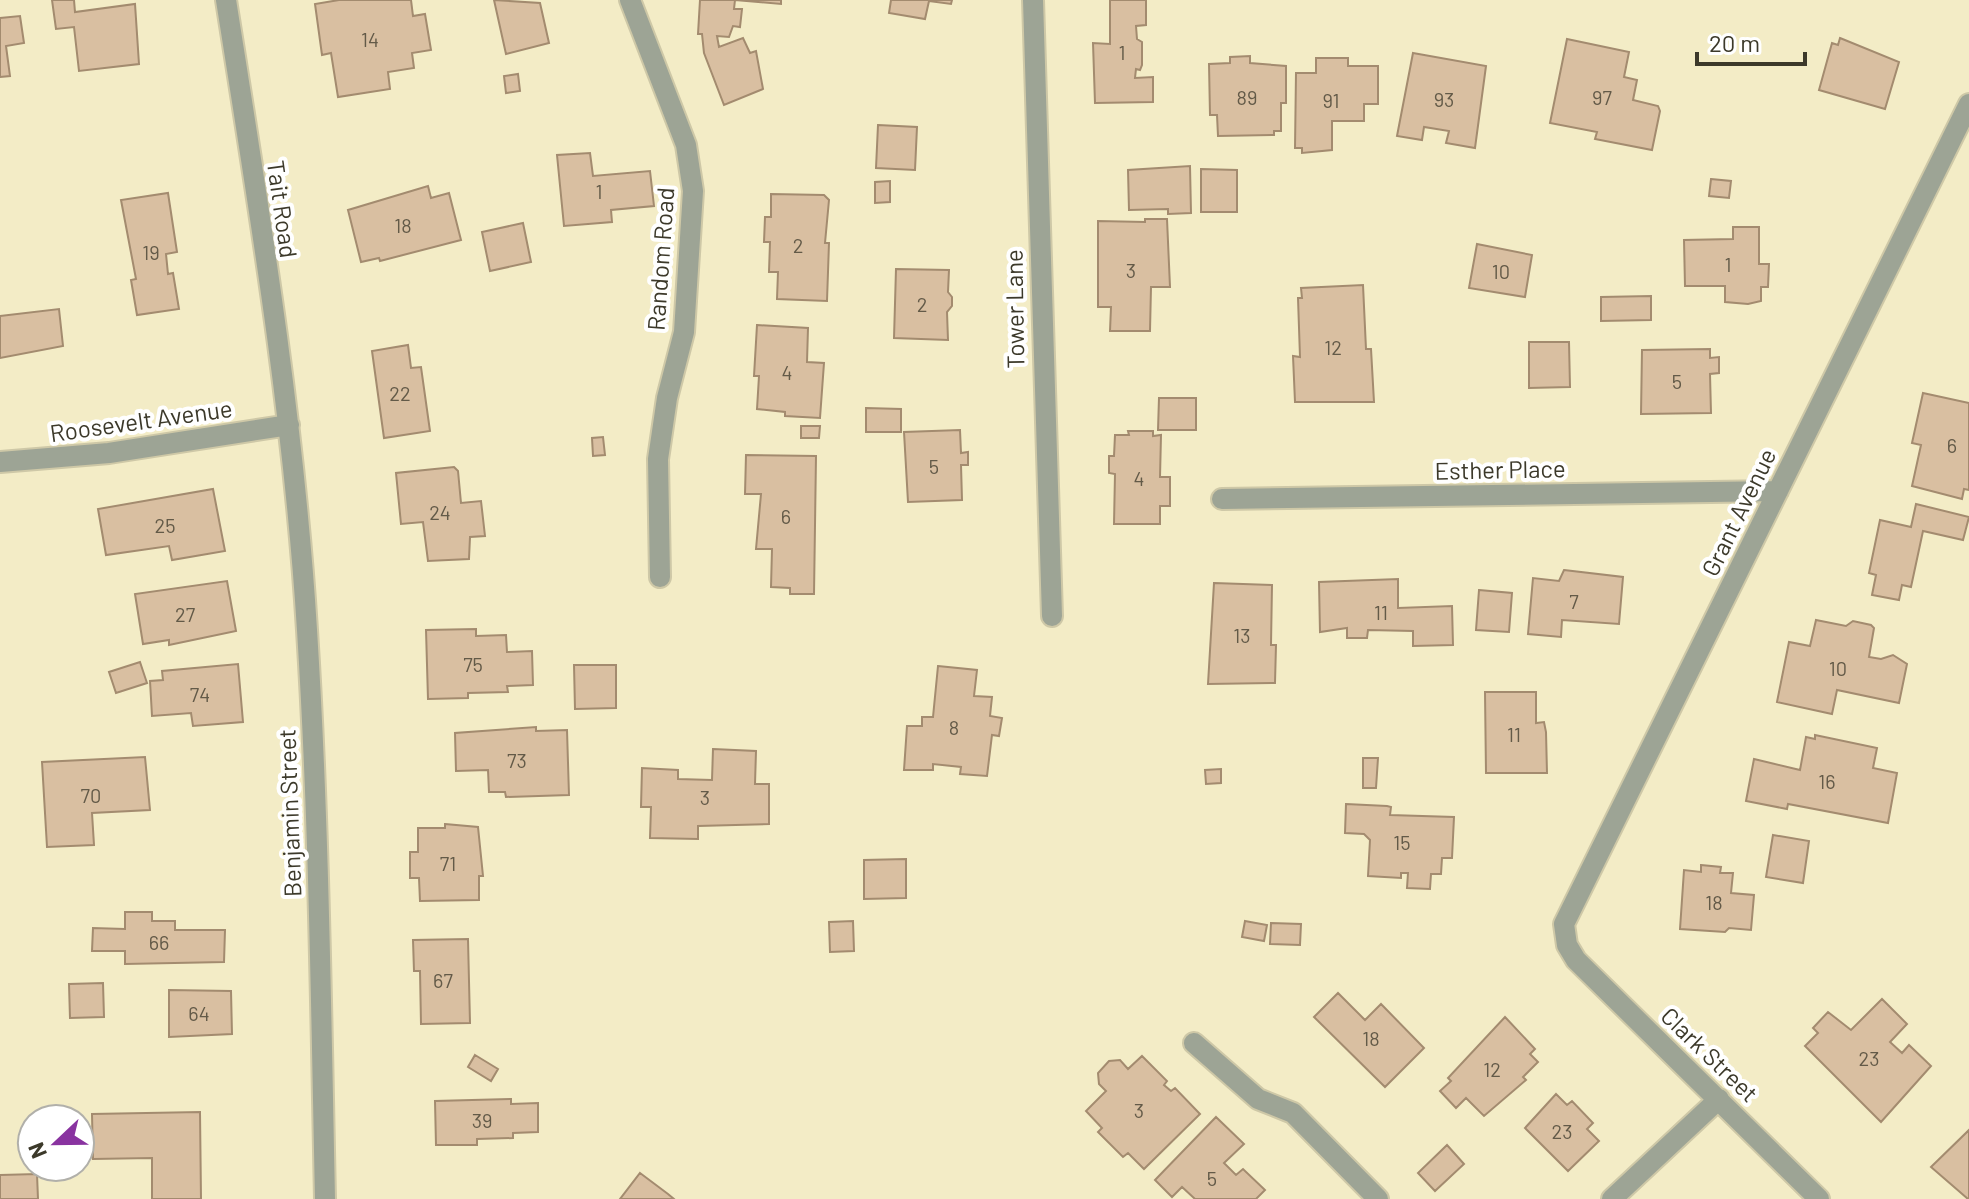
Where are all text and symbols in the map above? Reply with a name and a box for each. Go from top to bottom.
scale bar [1697,16,1805,66]
house number: 14 [361,27,379,51]
text: 20 m [1709,28,1760,57]
house number: 1 [1119,40,1126,64]
house number: 89 [1237,85,1257,109]
house number: 97 [1592,85,1612,109]
house number: 93 [1434,87,1454,111]
house number: 91 [1322,88,1340,112]
street label: Tait Road [262,158,304,260]
house number: 1 [596,179,603,203]
street label: Random Road [641,186,679,332]
house number: 18 [394,213,412,237]
house number: 2 [793,233,803,257]
house number: 19 [142,240,160,264]
street label: Tower Lane [998,249,1030,369]
house number: 1 [1725,252,1732,276]
house number: 3 [1126,258,1136,282]
house number: 10 [1492,259,1510,283]
house number: 2 [917,292,927,316]
house number: 12 [1324,335,1342,359]
house number: 4 [781,360,793,384]
house number: 5 [1672,369,1682,393]
house number: 22 [389,381,411,405]
street label: Roosevelt Avenue [48,393,234,447]
house number: 6 [1947,433,1957,457]
street label: Grant Avenue [1695,443,1781,581]
street label: Esther Place [1434,453,1566,485]
house number: 5 [929,454,939,478]
house number: 4 [1133,466,1145,490]
house number: 24 [429,500,451,524]
house number: 6 [781,504,791,528]
house number: 25 [155,513,176,537]
house number: 7 [1569,589,1579,613]
house number: 11 [1374,600,1388,624]
house number: 27 [175,602,196,626]
house number: 13 [1233,623,1251,647]
house number: 75 [463,652,483,676]
house number: 10 [1829,656,1847,680]
house number: 74 [190,682,210,706]
house number: 8 [949,715,959,739]
house number: 11 [1507,722,1521,746]
street label: Benjamin Street [272,728,306,898]
house number: 73 [507,748,527,772]
house number: 16 [1818,769,1836,793]
house number: 70 [81,783,101,807]
house number: 3 [700,785,710,809]
house number: 15 [1393,830,1411,854]
house number: 71 [440,851,456,875]
house number: 18 [1705,890,1723,914]
house number: 66 [149,930,169,954]
house number: 67 [433,968,453,992]
house number: 64 [188,1001,210,1025]
street label: Clark Street [1656,1001,1764,1107]
house number: 18 [1362,1026,1380,1050]
house number: 23 [1859,1046,1879,1070]
house number: 12 [1483,1057,1501,1081]
house number: 3 [1134,1098,1144,1122]
north arrow [16,1103,96,1183]
house number: 39 [472,1108,492,1132]
house number: 23 [1552,1119,1572,1143]
text: N [22,1139,51,1163]
house number: 5 [1207,1166,1217,1190]

